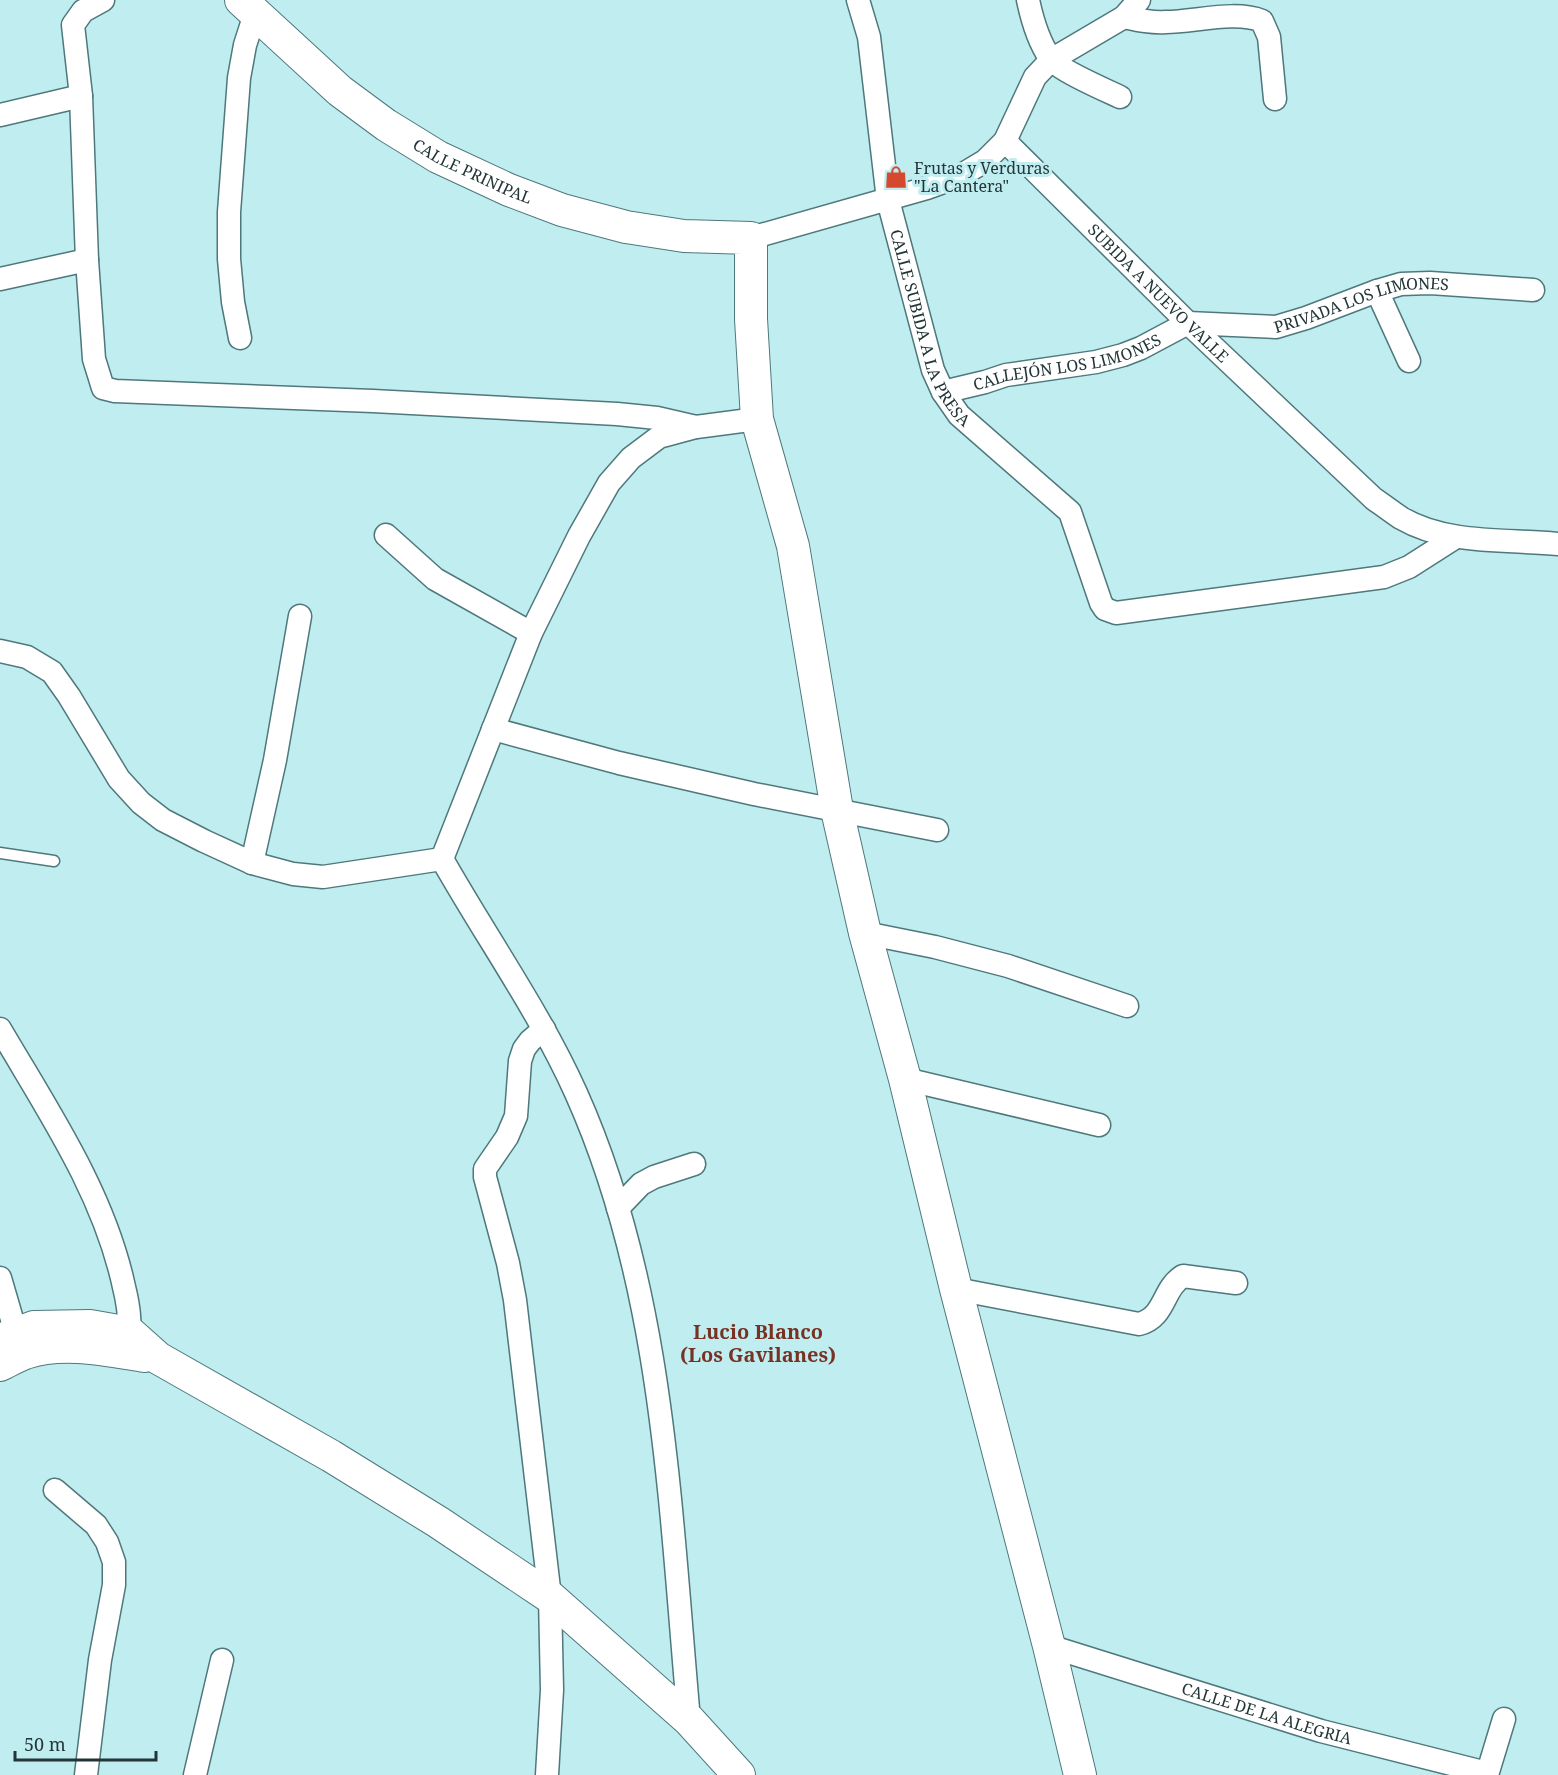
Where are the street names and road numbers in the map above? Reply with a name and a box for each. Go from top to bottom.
street label: CALLE PRINIPAL [409,133,535,209]
street label: SUBIDA A NUEVO VALLE [1083,219,1234,367]
street label: CALLE SUBIDA A LA PRESA [885,227,976,432]
street label: PRIVADA LOS LIMONES [1271,272,1450,338]
street label: CALLEJÓN LOS LIMONES [971,328,1165,395]
street label: CALLE DE LA ALEGRIA [1179,1677,1355,1750]

